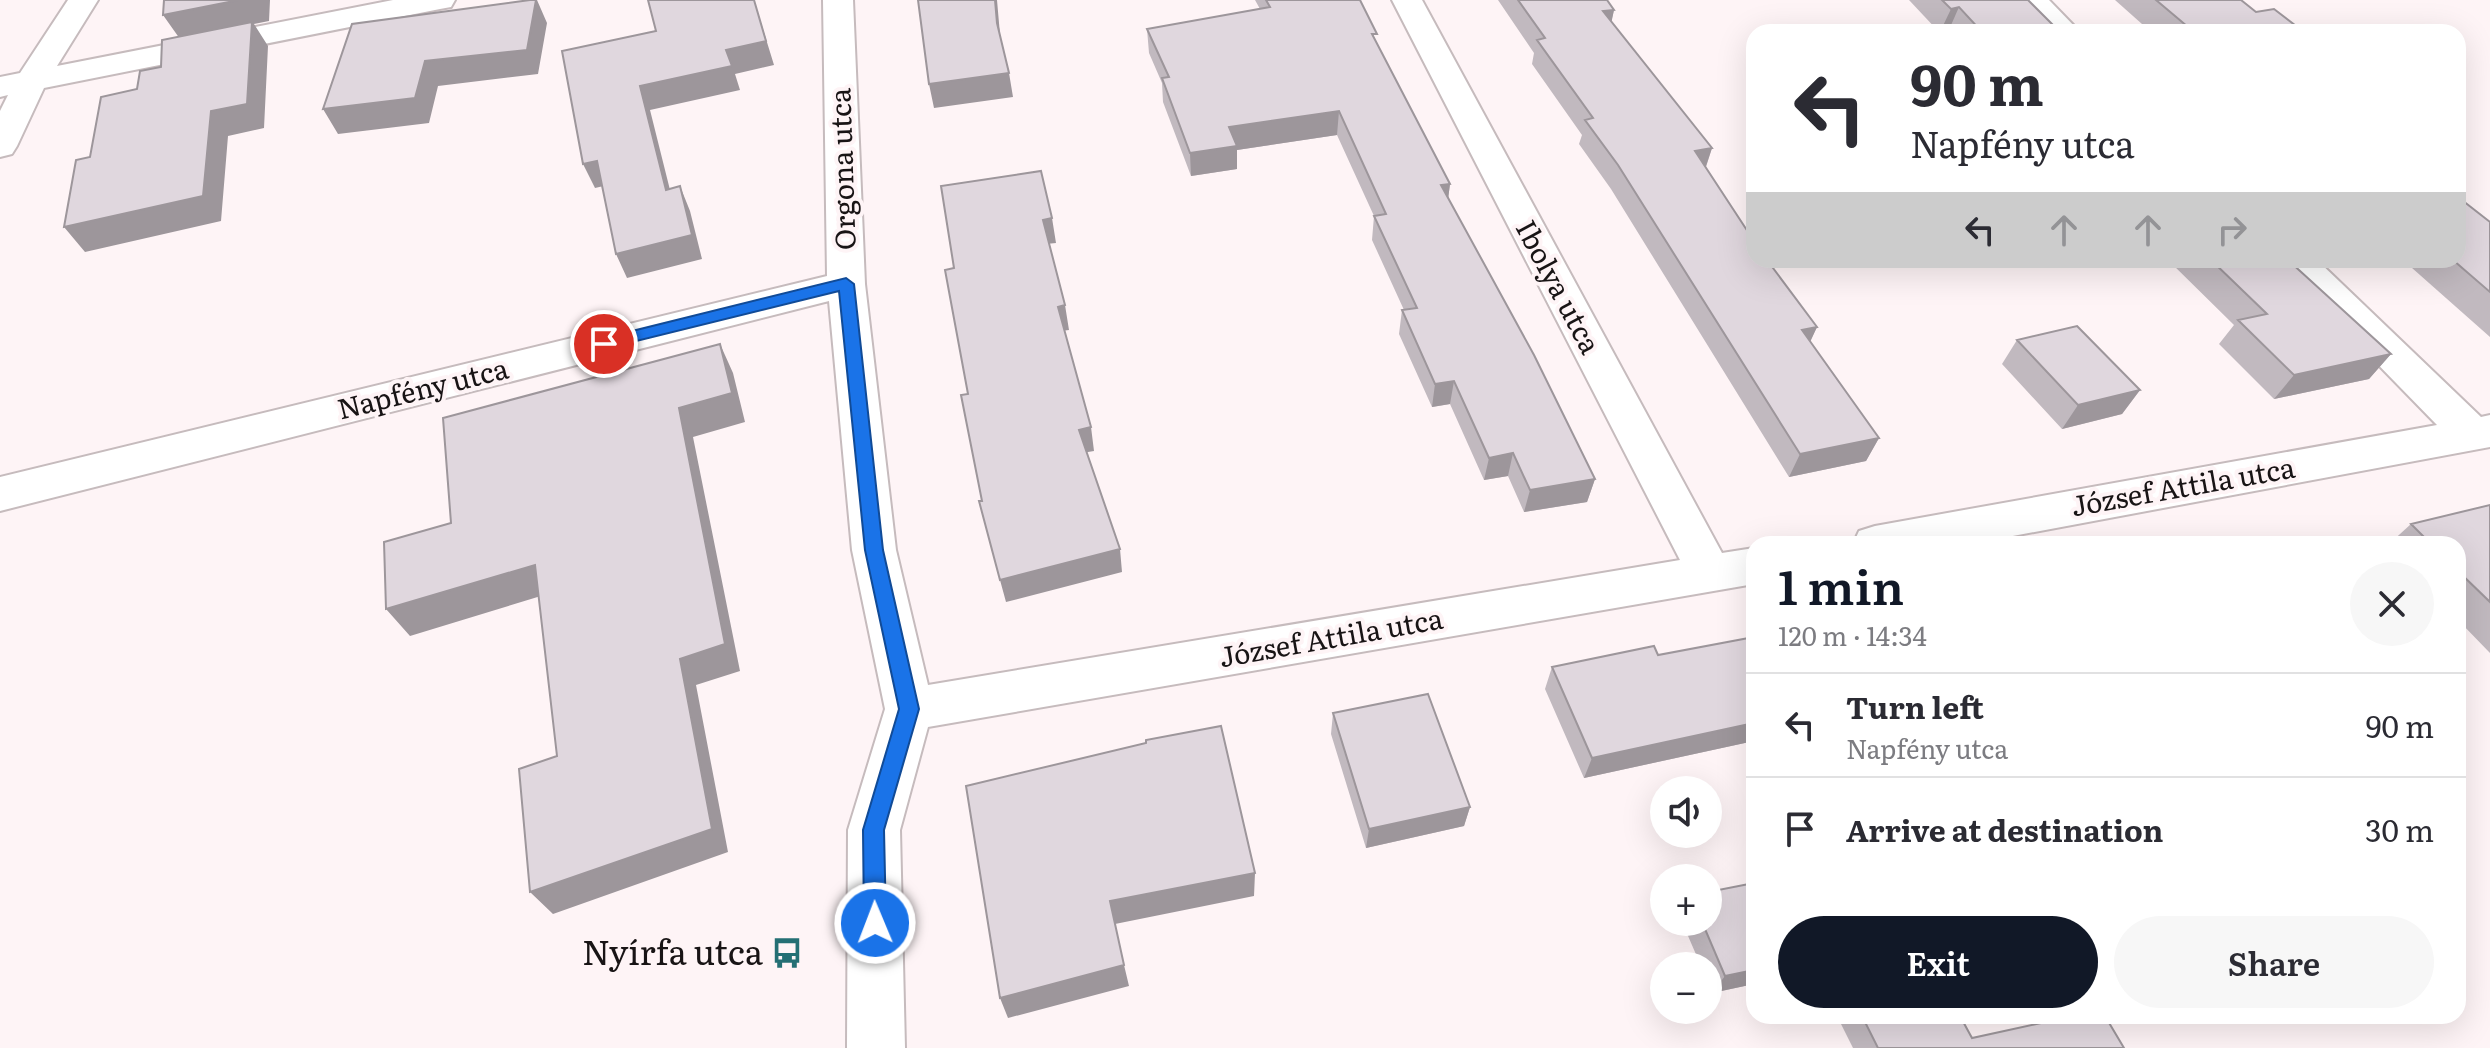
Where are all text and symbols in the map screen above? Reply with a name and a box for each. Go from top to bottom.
text: 90 m [1910,40,2044,123]
icon: left [1778,56,1882,160]
street label: Orgona utca [817,87,865,251]
text: Napfény utca [1910,116,2135,169]
icon: left [1958,208,2002,252]
icon: ahead [2042,208,2086,252]
icon: ahead [2126,208,2170,252]
icon: right [2210,208,2254,252]
street label: Ibolya utca [1507,212,1613,361]
pin [570,310,638,378]
icon: arrive [582,322,626,366]
street label: Napfény utca [333,346,512,429]
street label: József Attila utca [2067,445,2298,525]
text: 1 min [1778,549,1904,620]
button: close [2350,562,2434,646]
street label: József Attila utca [1215,596,1446,676]
text: 120 m · 14:34 [1778,615,1927,654]
text: Turn left [1846,684,1984,728]
icon: left [1778,703,1822,747]
text: 90 m [2366,703,2434,747]
text: Napfény utca [1846,728,2008,767]
map controls [1650,776,1722,1024]
button: sound [1650,776,1722,848]
icon: arrive [1778,807,1822,851]
text: Arrive at destination [1846,807,2163,851]
text: 30 m [2365,807,2434,851]
button: + [1650,864,1722,936]
position arrow [833,881,917,965]
button: Exit [1778,916,2098,1008]
button: Share [2114,916,2434,1008]
place label: Nyírfa utca [582,925,764,975]
bus stop icon: Nyírfa utca [770,936,804,970]
button: − [1650,952,1722,1024]

